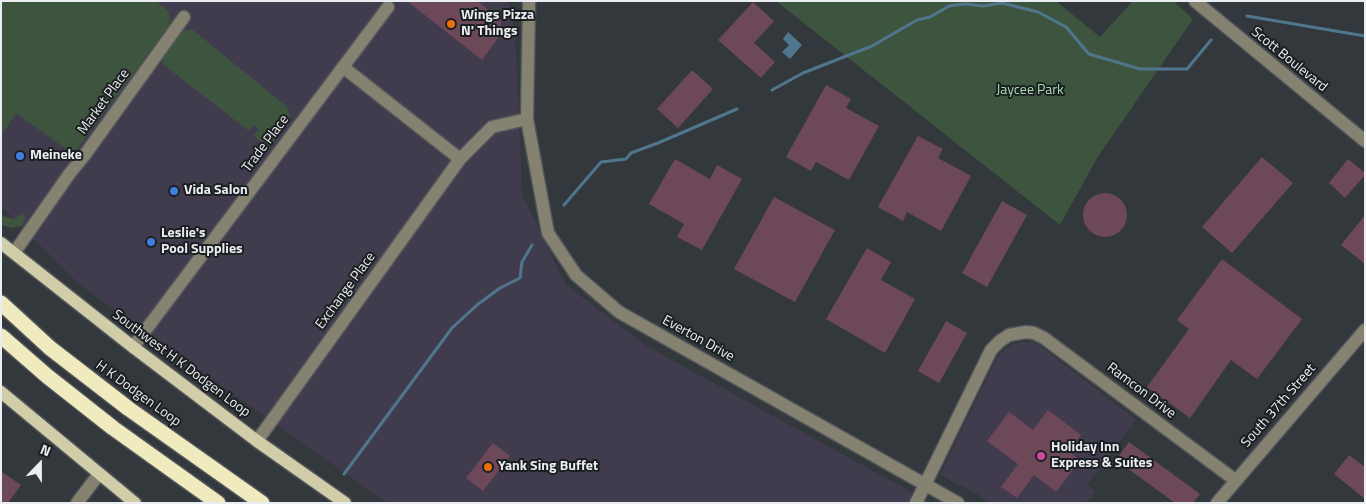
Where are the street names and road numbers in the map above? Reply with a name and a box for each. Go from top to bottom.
street label: Scott Boulevard [1247,24,1331,96]
street label: Market Place [75,66,133,138]
street label: Trade Place [239,112,293,176]
street label: Exchange Place [312,249,380,333]
street label: Southwest H K Dodgen Loop [109,307,253,421]
street label: Everton Drive [659,312,737,366]
street label: H K Dodgen Loop [92,358,184,430]
street label: Ramcon Drive [1103,360,1179,422]
street label: South 37th Street [1238,361,1320,451]

